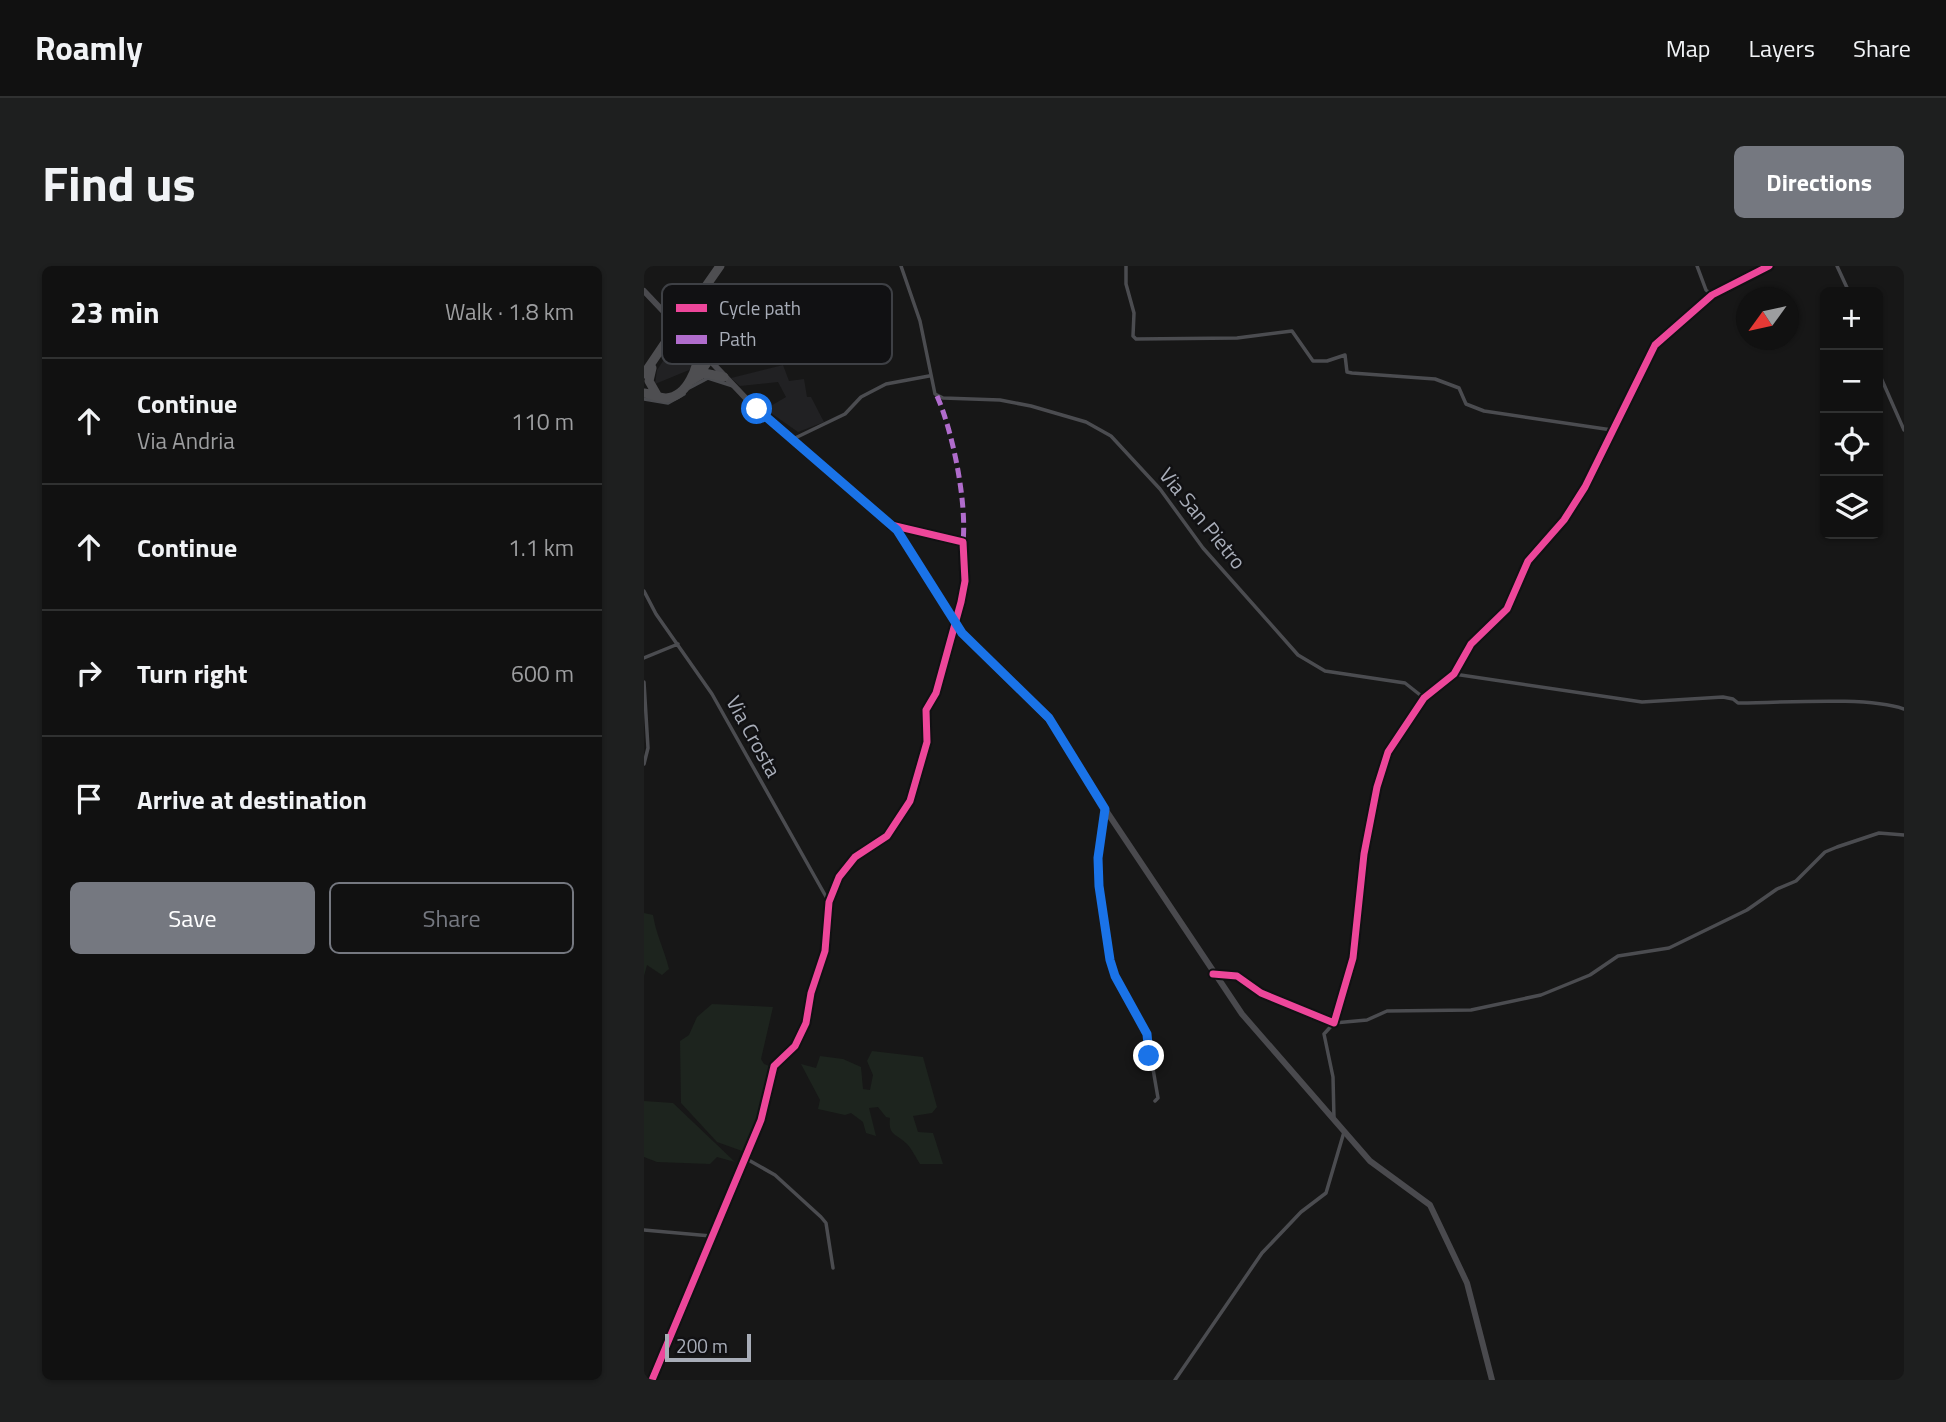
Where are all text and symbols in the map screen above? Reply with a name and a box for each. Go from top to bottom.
text: Roamly [35,23,143,73]
text: Map [1666,30,1711,66]
text: Layers [1749,30,1815,66]
text: Share [1853,30,1911,66]
text: Find us [42,145,196,220]
button: Directions [1734,146,1904,218]
legend [662,284,892,364]
north arrow [1736,287,1799,350]
map controls [1820,287,1883,539]
button: + [1820,287,1883,350]
text: 23 min [70,289,160,335]
text: Cycle path [719,293,801,322]
text: Walk · 1.8 km [445,294,574,329]
text: Path [719,324,757,353]
button: − [1820,350,1883,413]
text: Continue [137,384,237,423]
route start [741,393,772,424]
icon: ahead [70,402,108,440]
text: 110 m [511,404,574,439]
button: locate [1820,413,1883,476]
text: Via Andria [137,423,235,458]
street label: Via San Pietro [1152,460,1254,576]
button: layers [1820,476,1883,539]
icon: ahead [70,528,108,566]
text: Continue [137,528,237,567]
text: 1.1 km [508,530,574,565]
icon: right [70,654,108,692]
text: Turn right [137,654,248,693]
text: 600 m [511,656,574,691]
street label: Via Crosta [718,689,790,783]
icon: arrive [70,780,108,818]
text: Arrive at destination [137,780,367,819]
button: Save [70,882,315,954]
button: Share [329,882,574,954]
route end [1133,1040,1164,1071]
scale bar [665,1331,751,1363]
text: 200 m [676,1331,728,1360]

